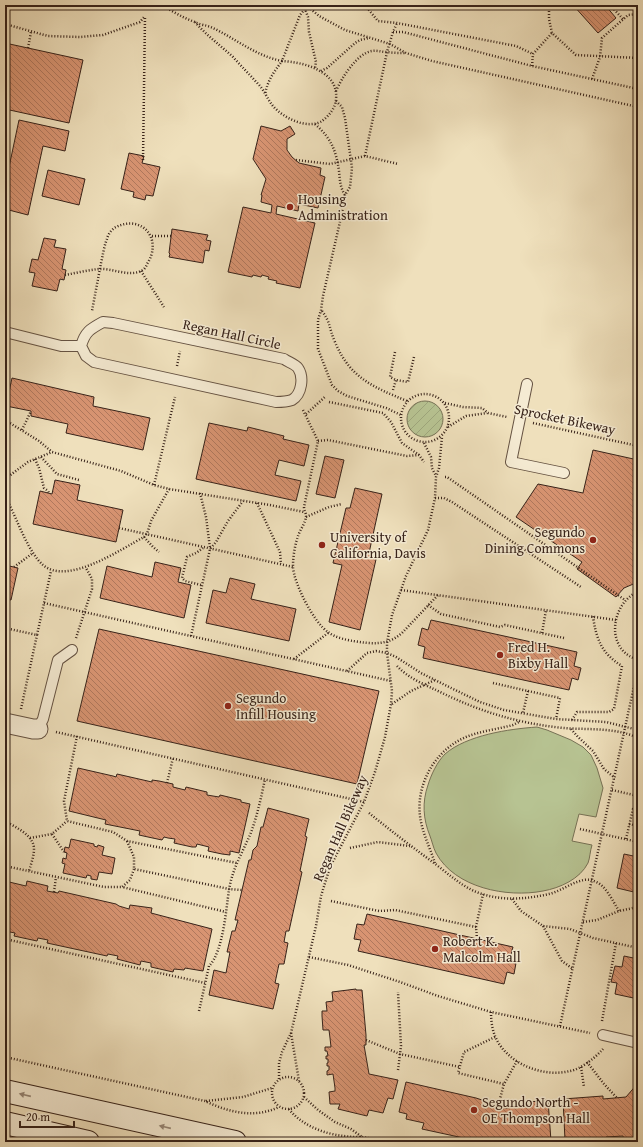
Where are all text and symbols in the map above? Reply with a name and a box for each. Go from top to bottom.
place label: Housing Administration [298,189,388,225]
marker: Housing Administration [285,202,295,212]
street label: Regan Hall Circle [181,314,283,354]
street label: Sprocket Bikeway [513,399,618,440]
place label: Segundo Dining Commons [485,522,585,558]
place label: University of California, Davis [330,527,426,563]
marker: Segundo Dining Commons [588,535,598,545]
marker: University of California, Davis [317,540,327,550]
place label: Fred H. Bixby Hall [508,637,568,673]
marker: Fred H. Bixby Hall [495,650,505,660]
place label: Segundo Infill Housing [236,688,316,724]
marker: Segundo Infill Housing [223,701,233,711]
street label: Regan Hall Bikeway [308,772,372,884]
place label: Robert K. Malcolm Hall [443,931,521,967]
marker: Robert K. Malcolm Hall [430,944,440,954]
one-way arrow [19,1092,31,1098]
place label: Segundo North - OE Thompson Hall [482,1092,590,1128]
scale bar [20,1103,74,1129]
marker: Segundo North - OE Thompson Hall [469,1105,479,1115]
text: 20 m [26,1108,50,1125]
one-way arrow [159,1123,171,1129]

